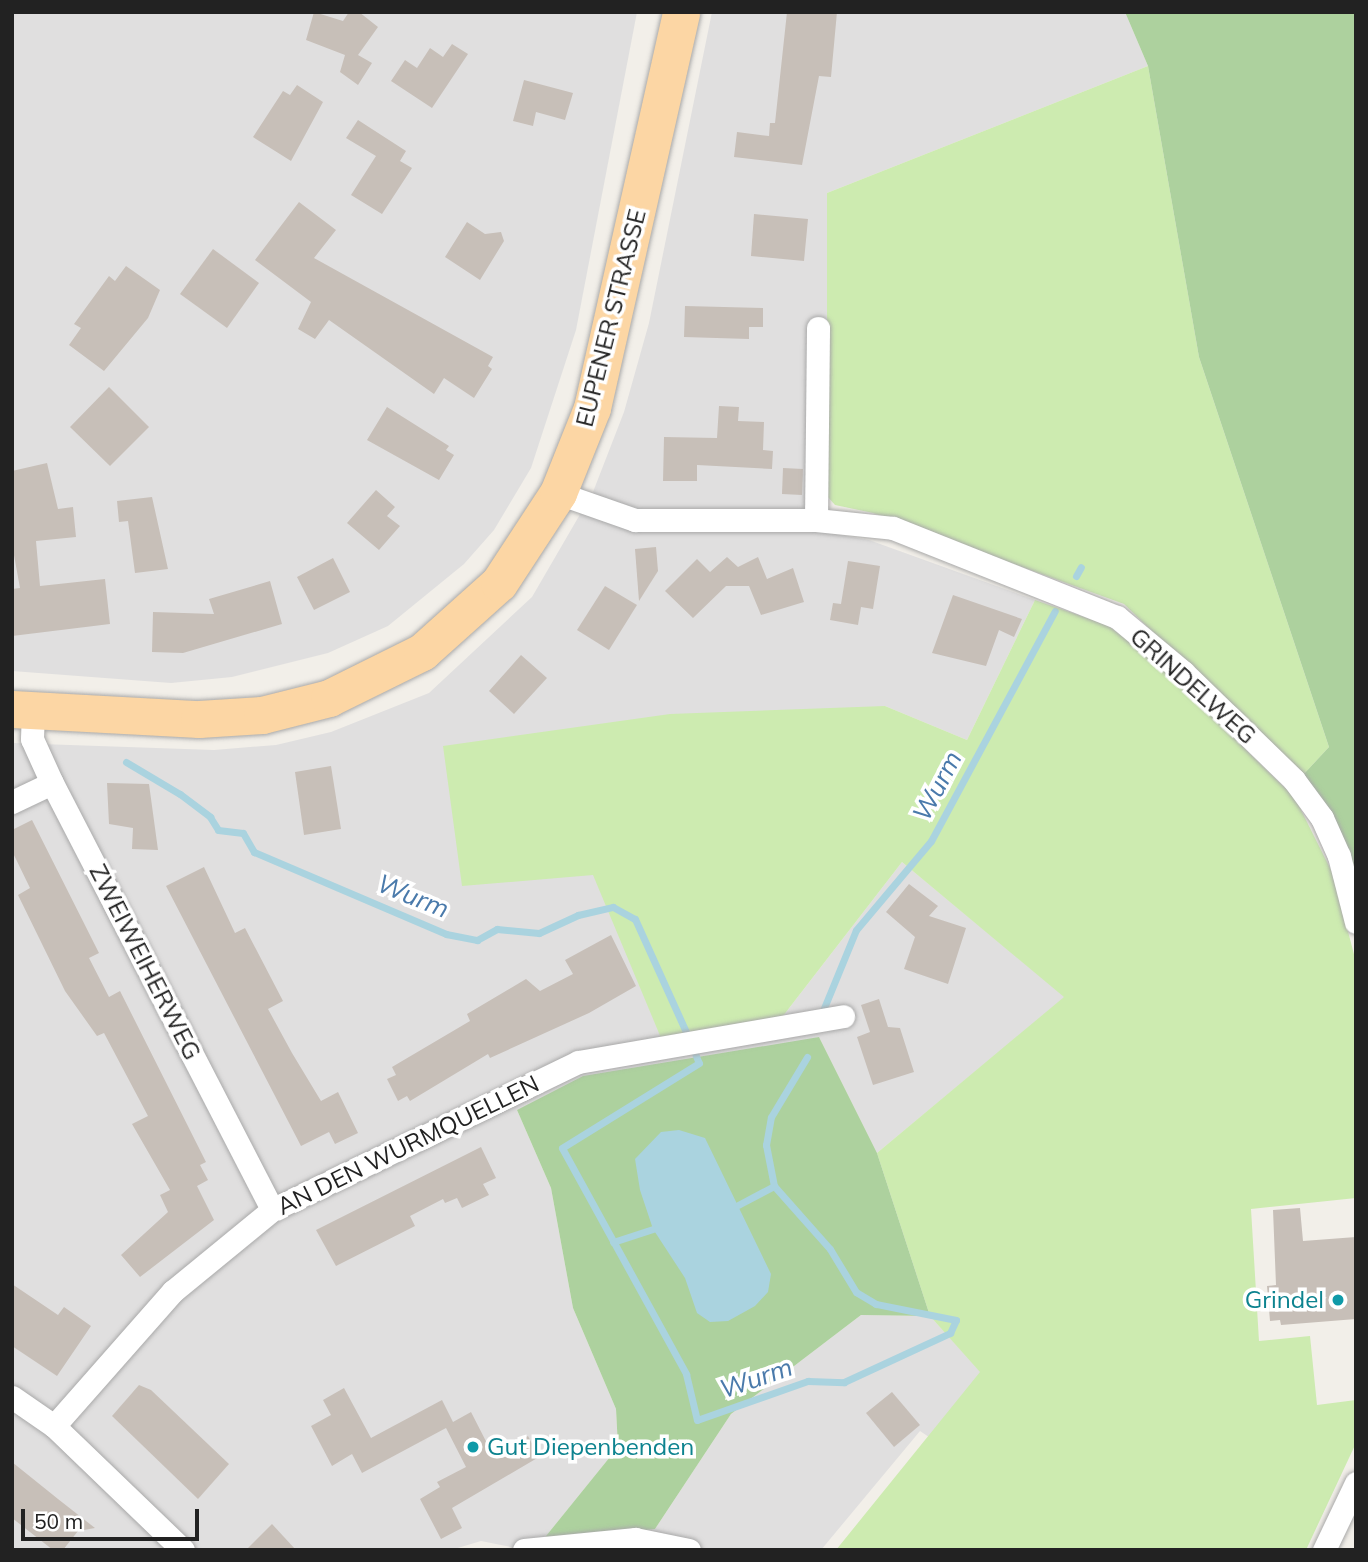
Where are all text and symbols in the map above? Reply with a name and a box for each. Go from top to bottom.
street label: EUPENER STRASSE [570,206,652,430]
street label: GRINDELWEG [1124,622,1262,750]
water label: Wurm [906,746,968,826]
street label: ZWEIWEIHERWEG [83,860,207,1064]
water label: Wurm [372,868,454,924]
street label: AN DEN WURMQUELLEN [272,1069,544,1221]
place label: Grindel [1245,1286,1324,1314]
marker: Grindel [1330,1292,1346,1308]
water label: Wurm [716,1351,796,1405]
place label: Gut Diepenbenden [487,1433,694,1461]
marker: Gut Diepenbenden [465,1439,481,1455]
scale bar [24,1496,203,1540]
text: 50 m [34,1508,83,1534]

